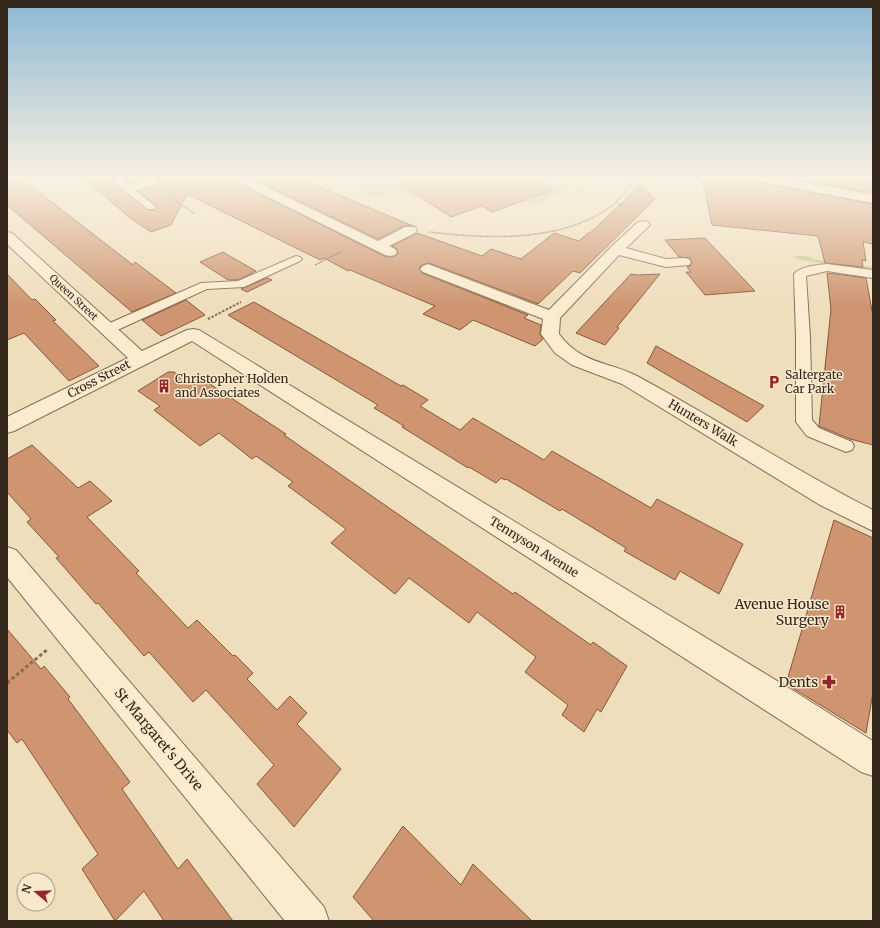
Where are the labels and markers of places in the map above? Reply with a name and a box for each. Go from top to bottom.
place label: Saltergate Car Park [785,367,843,396]
place label: Christopher Holden and Associates [175,371,289,400]
parking icon: Saltergate Car Park [766,374,782,390]
building icon: Christopher Holden and Associates [156,378,172,394]
place label: Avenue House Surgery [733,595,830,629]
building icon: Avenue House Surgery [832,604,848,620]
place label: Dents [778,673,818,691]
pharmacy icon: Dents [821,674,837,690]

